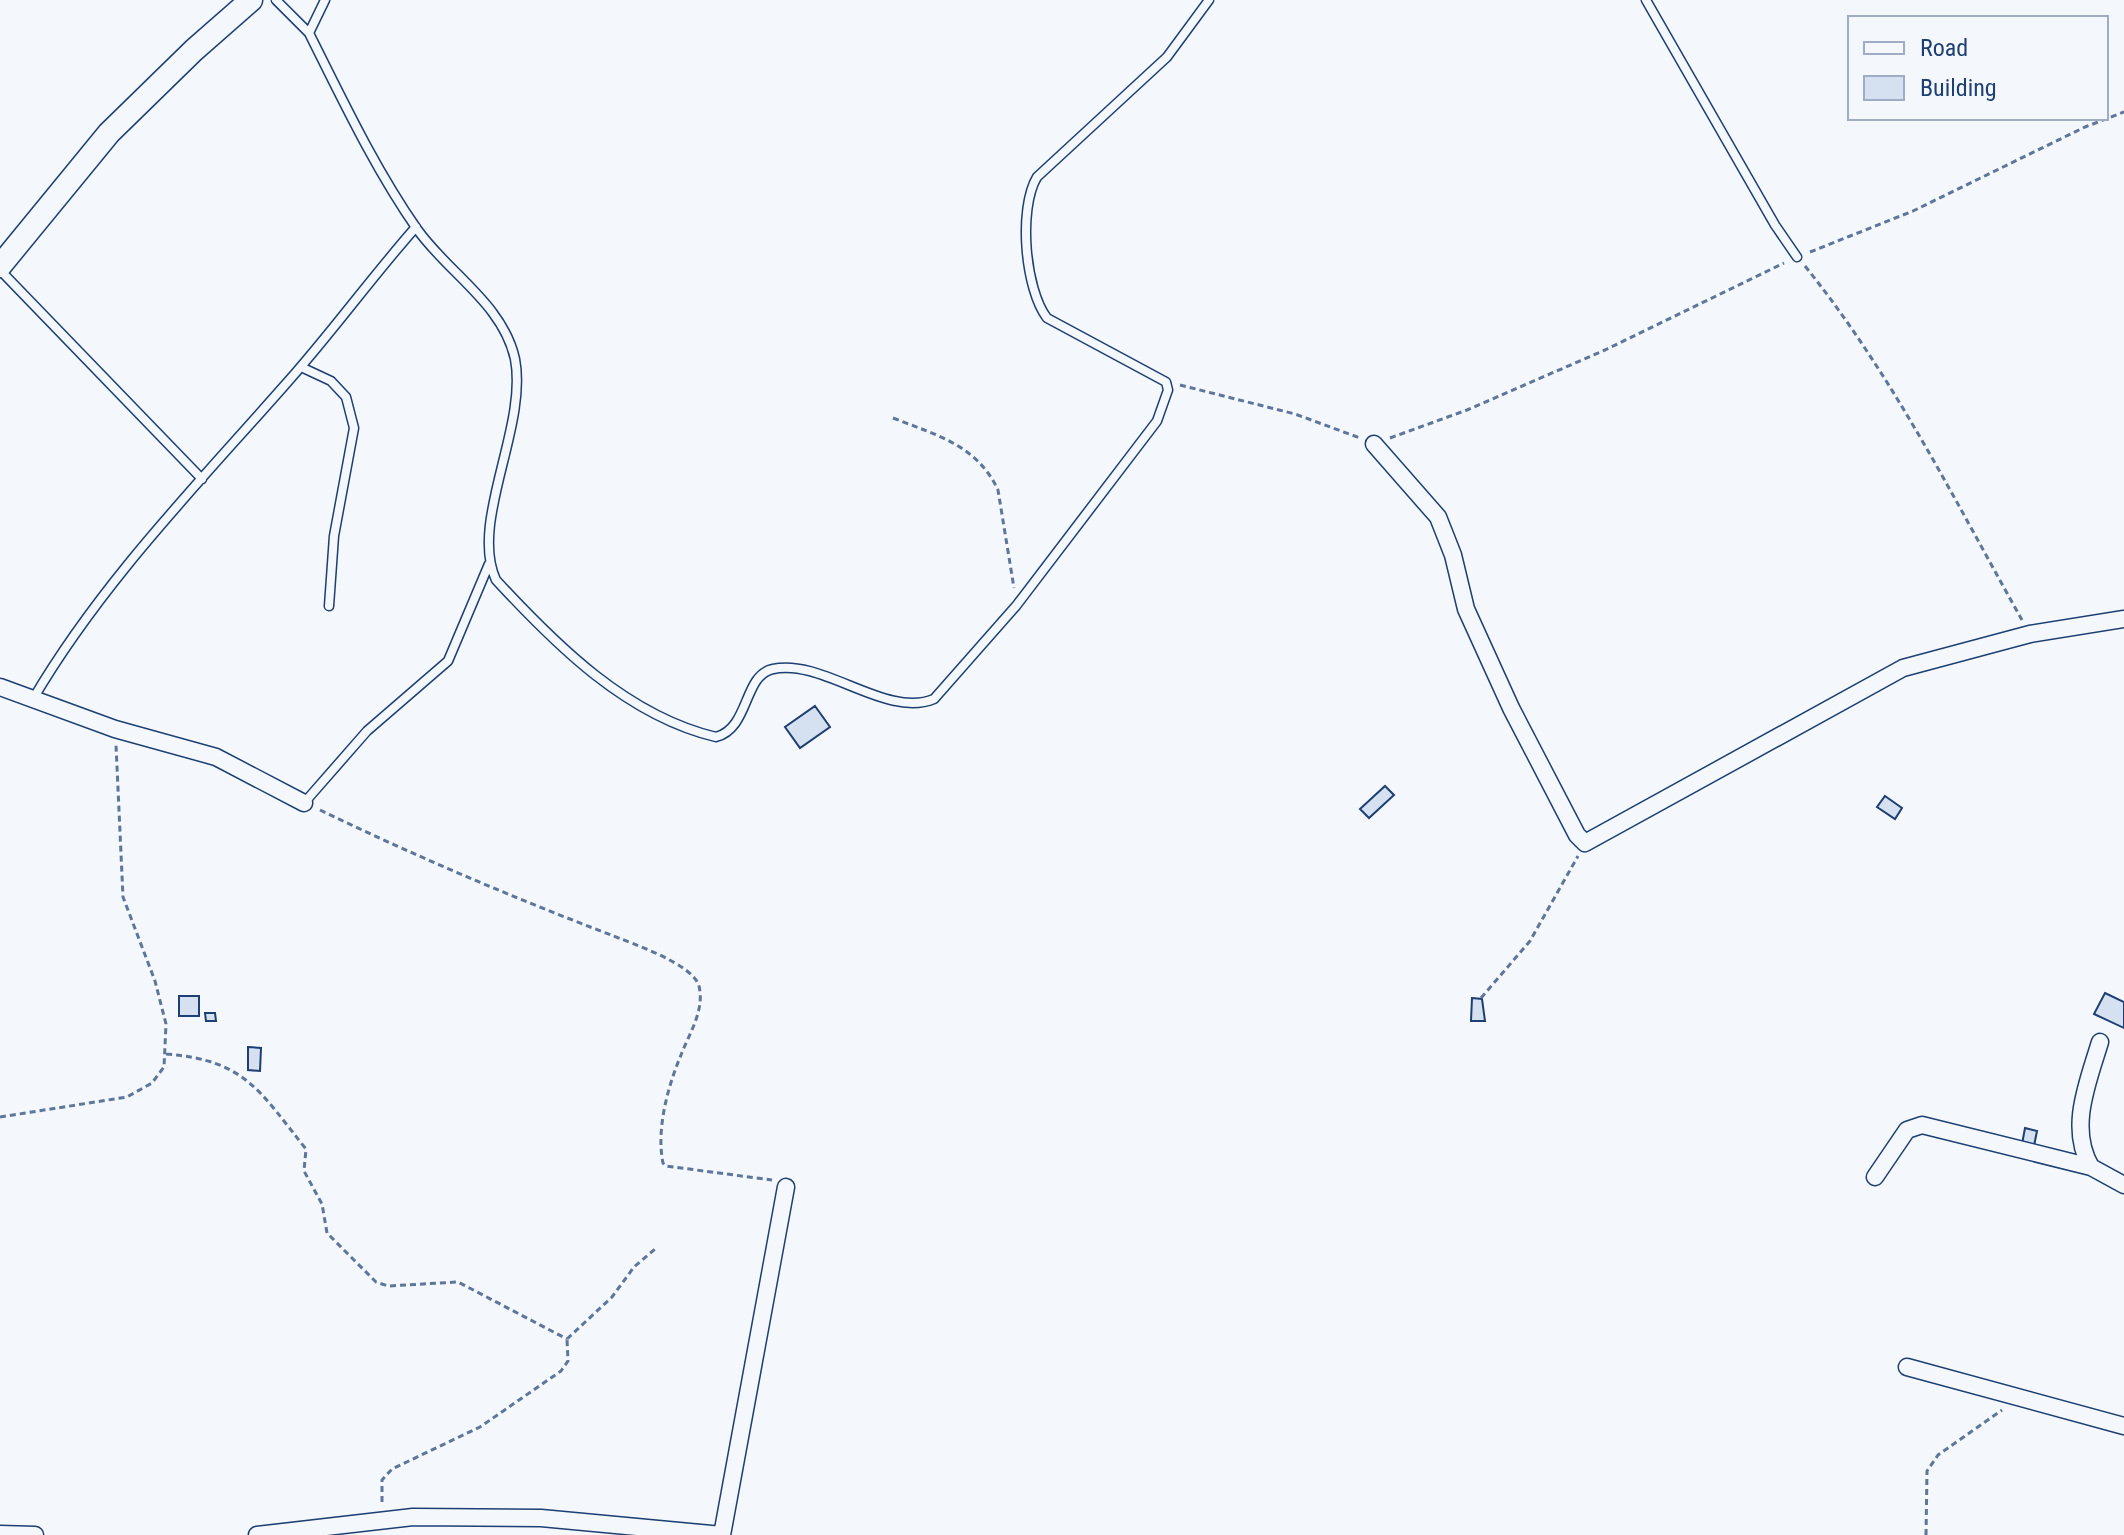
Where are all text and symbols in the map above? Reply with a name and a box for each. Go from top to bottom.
legend [1848,16,2108,120]
text: Road [1920,34,1968,62]
text: Building [1920,74,1997,102]

